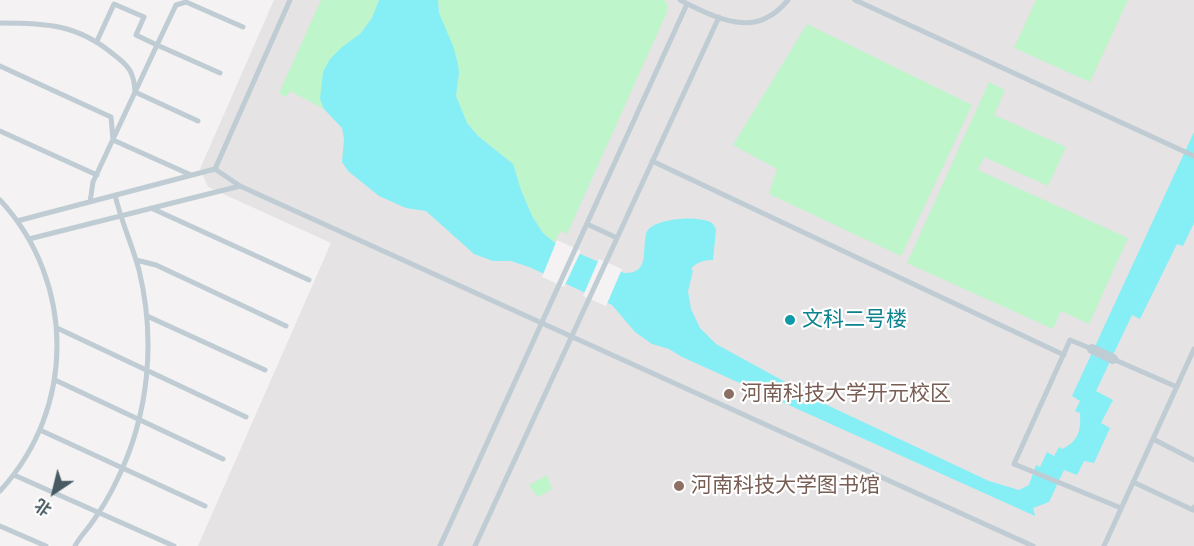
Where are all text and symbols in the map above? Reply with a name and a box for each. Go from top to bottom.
place label: 文科二号楼 [802,307,907,333]
marker: 文科二号楼 [783,313,797,327]
place label: 河南科技大学开元校区 [741,381,951,407]
marker: 河南科技大学开元校区 [722,387,736,401]
north arrow [24,462,84,522]
place label: 河南科技大学图书馆 [691,473,880,499]
marker: 河南科技大学图书馆 [672,479,686,493]
text: 北 [31,494,56,520]

